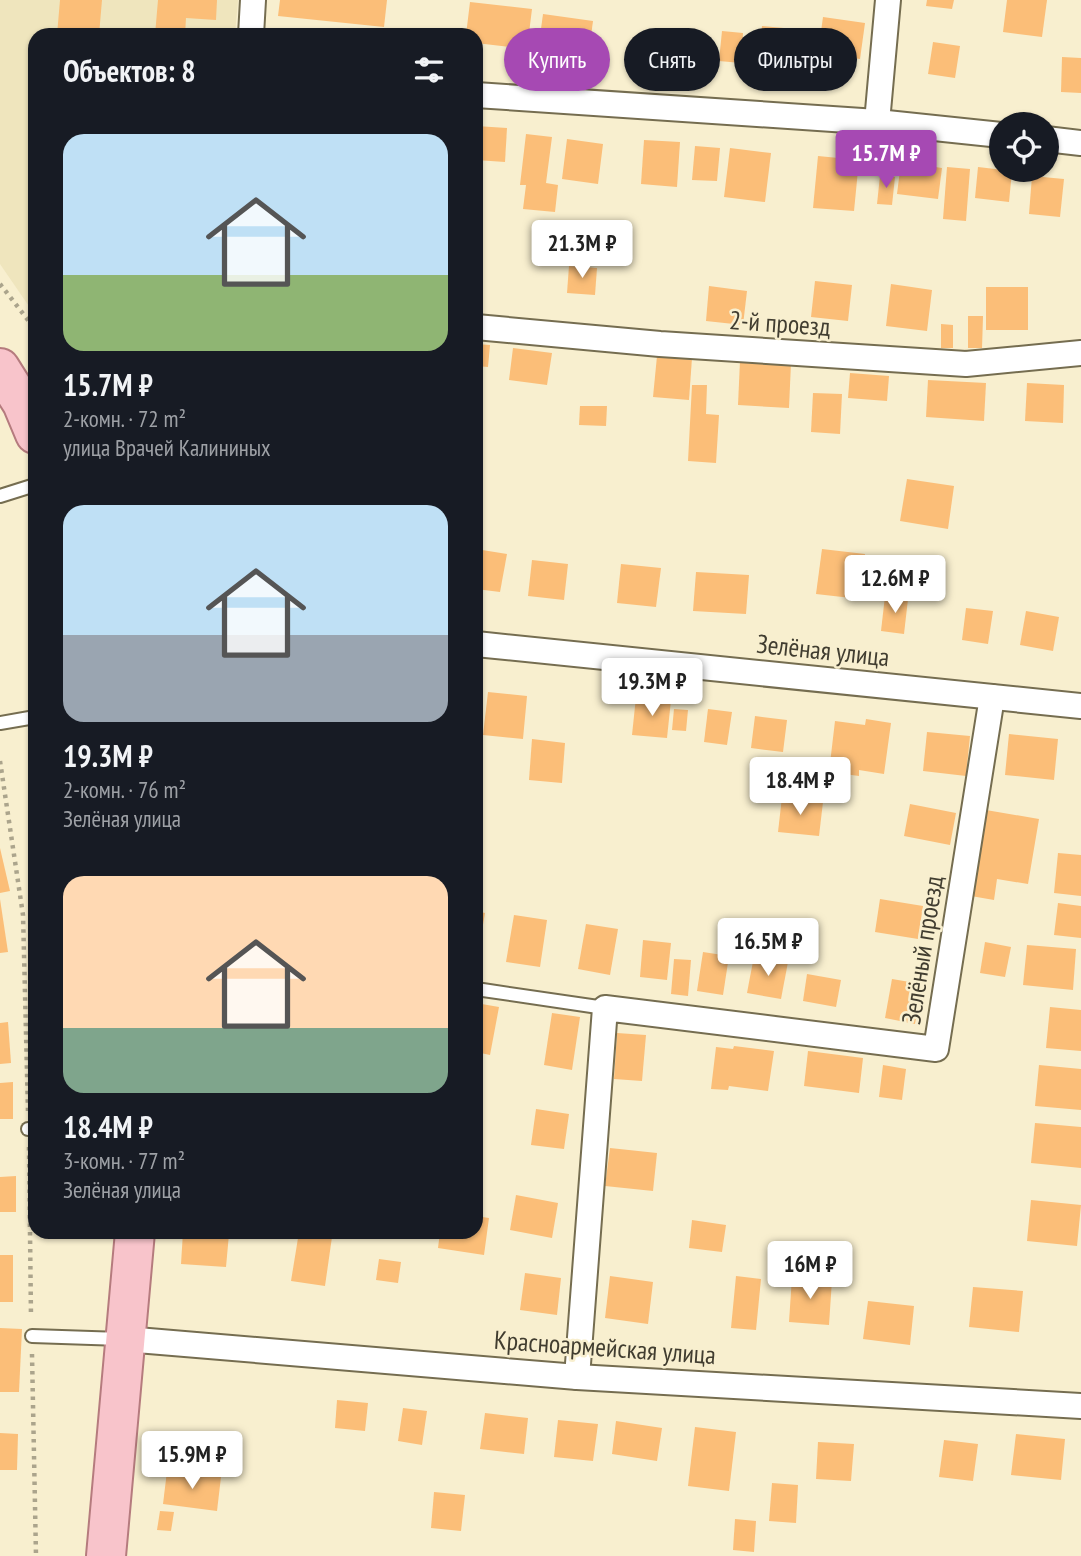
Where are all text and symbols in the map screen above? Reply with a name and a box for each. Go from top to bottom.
chip: Купить [504,28,610,91]
chip: Снять [624,28,720,91]
chip: Фильтры [734,28,857,91]
text: Объектов: 8 [63,51,196,90]
icon: filters [410,51,448,89]
map controls [989,112,1059,182]
button: locate [989,112,1059,182]
pin: 15.7M ₽ [821,130,951,190]
text: 15.7M ₽ [852,138,920,167]
icon: home [193,179,319,305]
pin: 21.3M ₽ [517,220,647,280]
text: 21.3M ₽ [548,228,616,257]
street label: 2-й проезд [728,303,832,343]
text: 15.7M ₽ [63,365,153,404]
text: 2-комн. · 72 m² [63,404,186,433]
text: улица Врачей Калининых [63,433,271,462]
icon: home [193,550,319,676]
pin: 12.6M ₽ [830,556,960,615]
text: 12.6M ₽ [861,563,929,592]
street label: Зелёная улица [755,627,891,673]
pin: 19.3M ₽ [587,658,717,718]
text: 19.3M ₽ [618,666,686,695]
text: 19.3M ₽ [63,736,153,775]
pin: 18.4M ₽ [735,758,865,817]
text: 18.4M ₽ [766,765,834,794]
text: 2-комн. · 76 m² [63,775,186,804]
text: Зелёная улица [63,804,181,833]
street label: Зелёный проезд [894,873,950,1027]
pin: 16.5M ₽ [703,918,833,978]
icon: home [193,921,319,1047]
text: 16.5M ₽ [734,926,802,955]
text: 18.4M ₽ [63,1107,153,1146]
text: 3-комн. · 77 m² [63,1146,185,1175]
text: Зелёная улица [63,1175,181,1204]
pin: 16M ₽ [761,1242,859,1301]
text: 16M ₽ [784,1249,836,1278]
street label: Красноармейская улица [493,1323,717,1371]
pin: 15.9M ₽ [127,1432,257,1491]
text: 15.9M ₽ [158,1439,226,1468]

